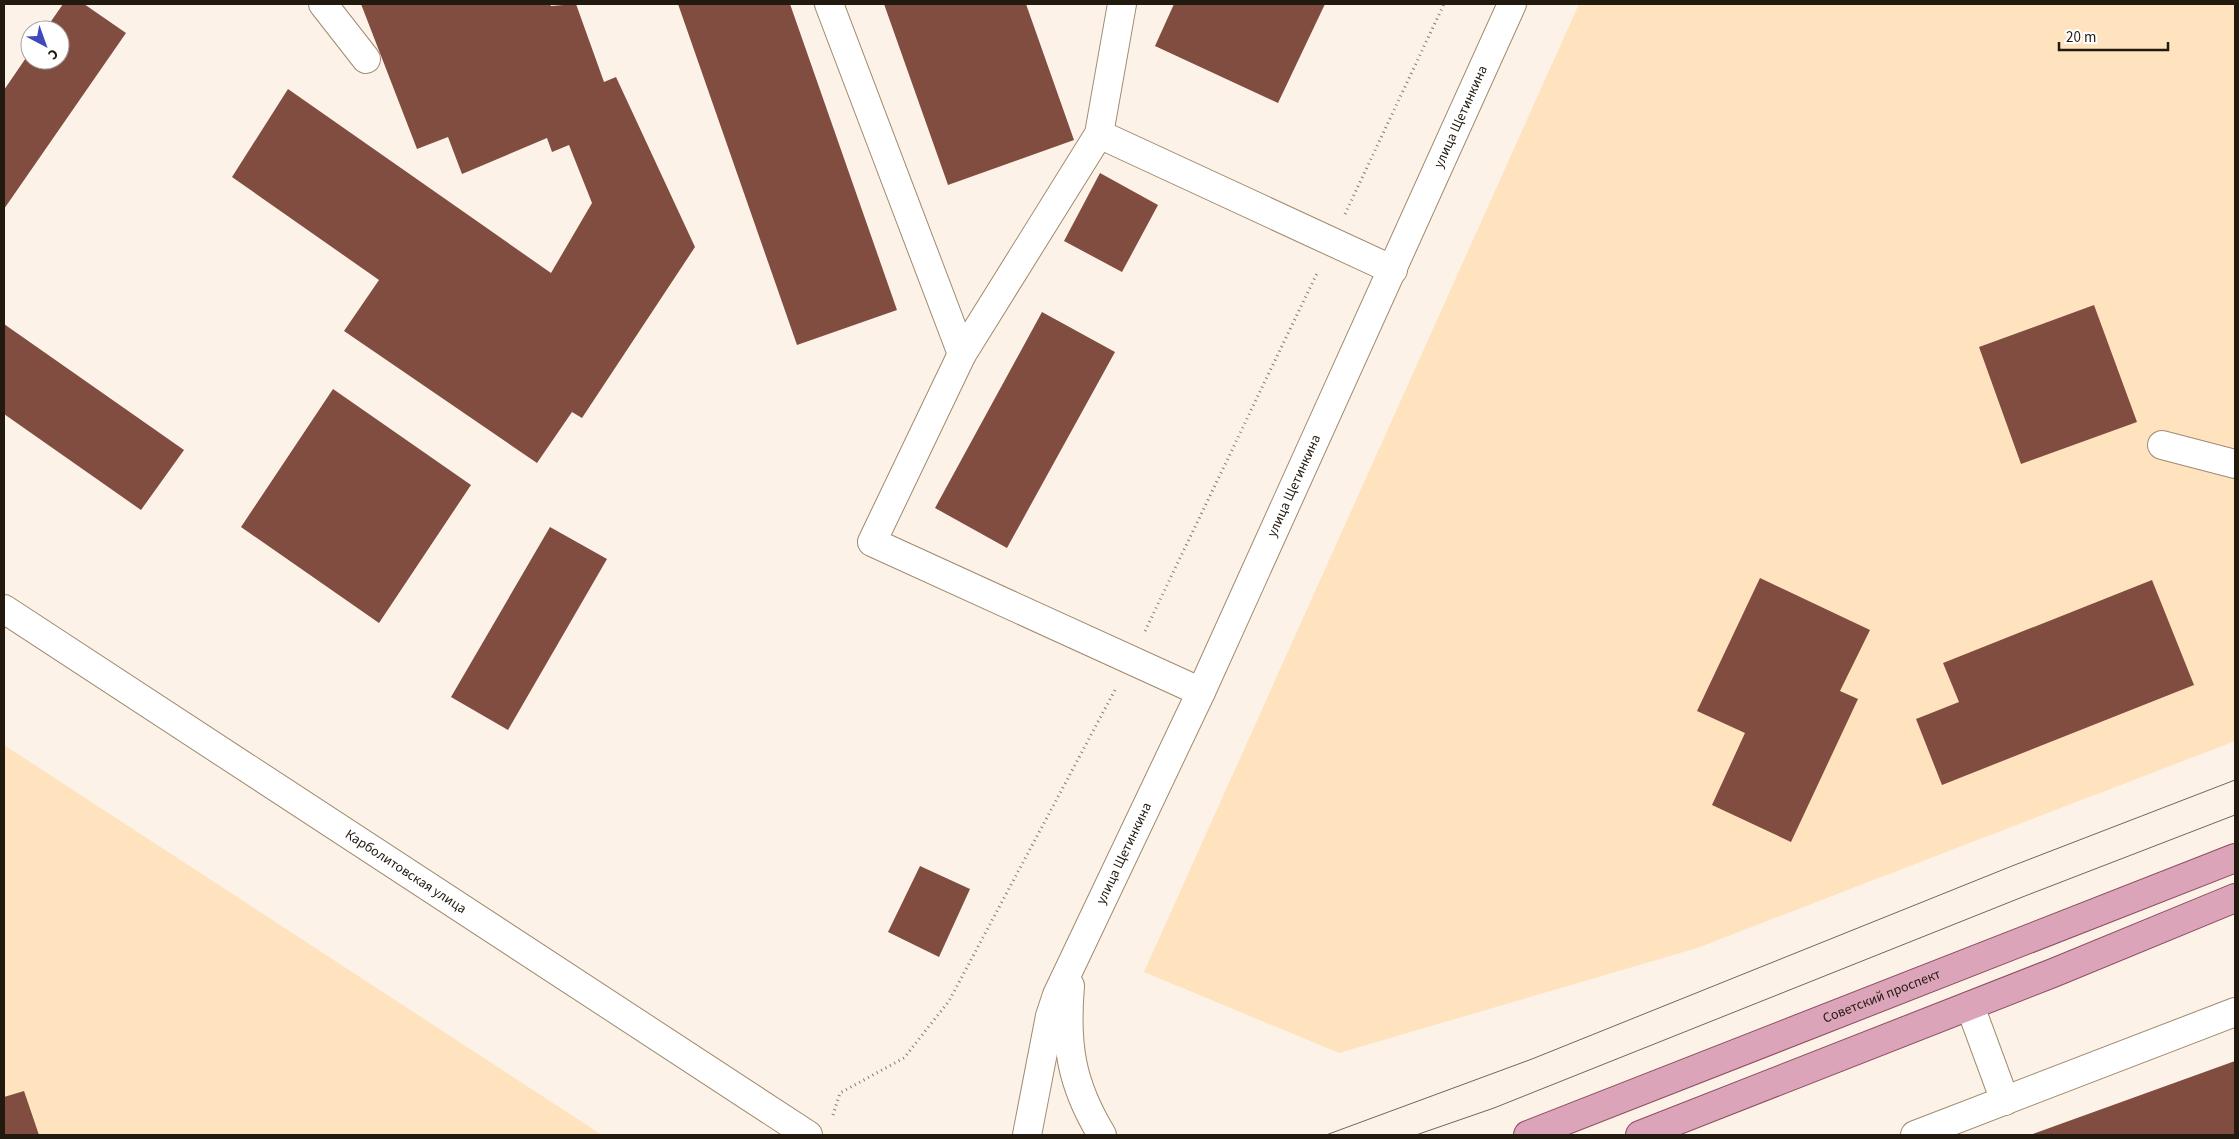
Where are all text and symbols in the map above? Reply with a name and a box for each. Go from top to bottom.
north arrow [20,20,70,70]
scale bar [2059,20,2168,52]
text: 20 m [2066,27,2096,48]
text: С [43,44,63,64]
street label: улица Щетинкина [1429,62,1493,171]
street label: улица Щетинкина [1262,431,1326,541]
street label: улица Щетинкина [1091,799,1157,908]
street label: Карболитовская улица [341,825,470,919]
street label: Советский проспект [1820,964,1944,1029]

